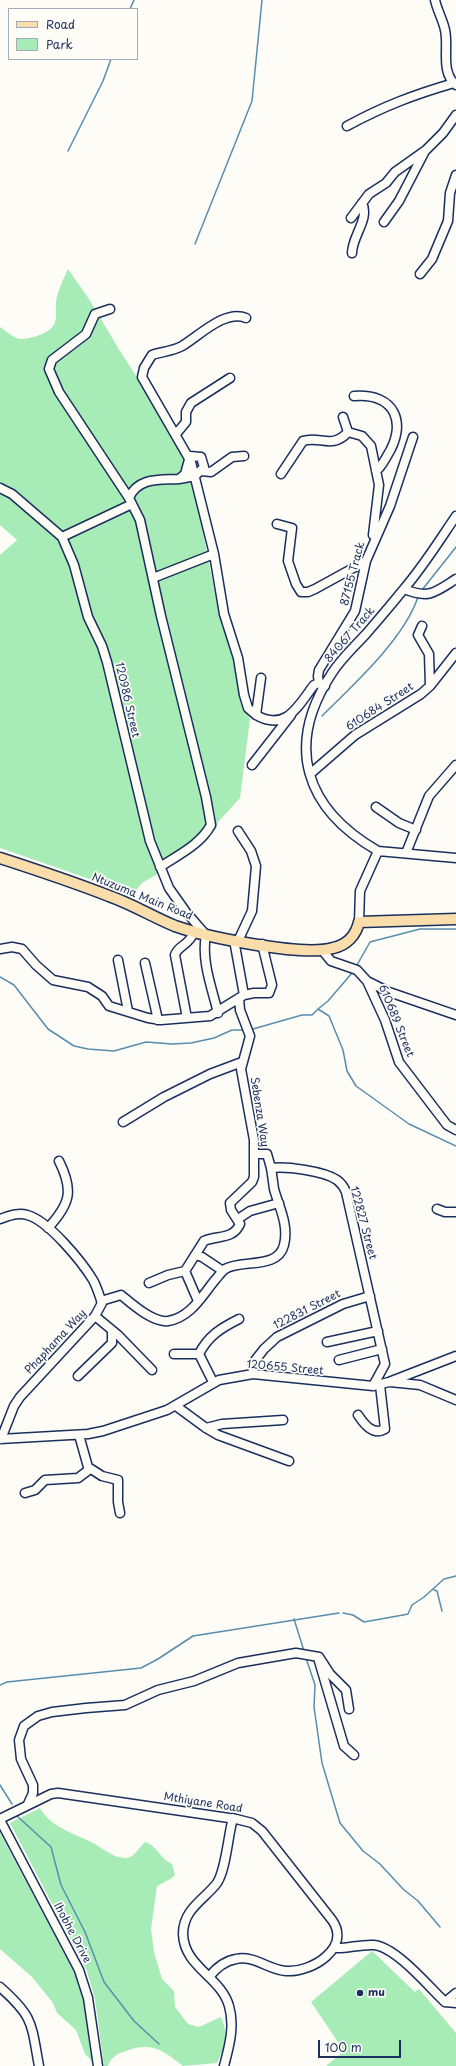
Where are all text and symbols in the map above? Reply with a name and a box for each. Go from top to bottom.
legend [8,8,138,60]
text: Road [46,15,75,33]
text: Park [46,35,73,53]
street label: 87155 Track [338,541,368,607]
street label: 84067 Track [322,604,378,666]
street label: 120986 Street [112,661,142,739]
street label: 610684 Street [344,680,416,734]
street label: Ntuzuma Main Road [90,871,194,923]
street label: 610689 Street [375,983,417,1059]
street label: Sebenza Way [247,1076,271,1148]
street label: 122827 Street [347,1185,379,1261]
street label: 122831 Street [271,1287,343,1333]
street label: Phaphama Way [23,1307,89,1377]
street label: 120655 Street [246,1358,324,1378]
street label: Mthiyane Road [163,1790,243,1816]
street label: Ihobhe Drive [51,1901,93,1965]
place label: mu [368,1986,385,2000]
marker: mu [355,1988,365,1998]
scale bar [320,2032,403,2058]
text: 100 m [325,2038,362,2056]

